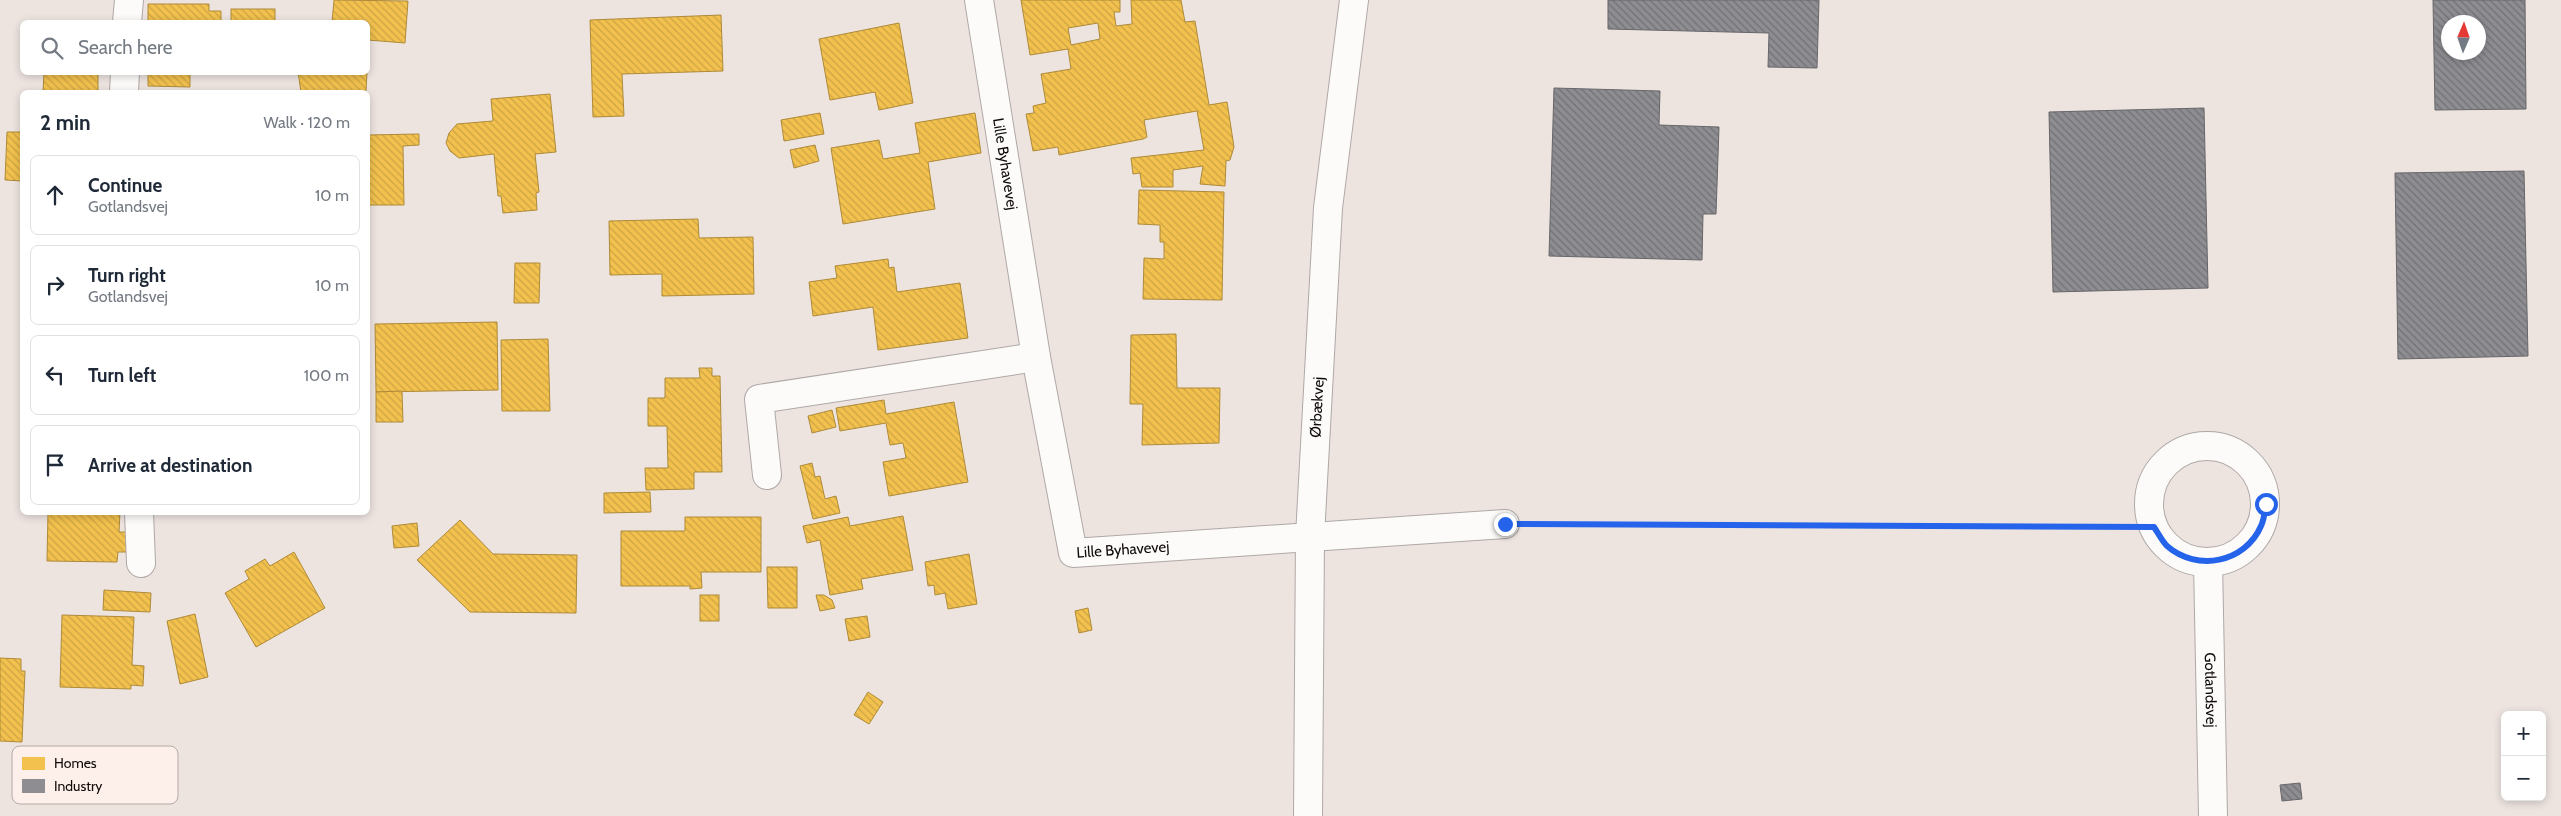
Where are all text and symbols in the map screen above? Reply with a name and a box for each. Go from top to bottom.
north arrow [2441,15,2486,60]
search box [20,20,370,75]
icon: search [38,34,66,62]
text: Search here [78,36,172,59]
text: 2 min [40,110,91,135]
text: Walk · 120 m [263,113,350,132]
street label: Lille Byhavevej [989,117,1021,211]
text: Continue [88,174,162,197]
icon: ahead [41,181,69,209]
text: 10 m [315,186,349,205]
text: Gotlandsvej [88,197,168,216]
text: Turn right [88,264,166,287]
icon: right [41,271,69,299]
text: 10 m [315,276,349,295]
text: Gotlandsvej [88,287,168,306]
icon: left [41,361,69,389]
text: Turn left [88,364,156,387]
text: 100 m [304,366,349,385]
street label: Ørbækvej [1306,376,1328,438]
icon: arrive [41,451,69,479]
text: Arrive at destination [88,454,252,477]
route start [2255,493,2278,516]
route end [1494,513,1517,536]
street label: Lille Byhavevej [1076,538,1170,562]
street label: Gotlandsvej [2201,652,2220,728]
map controls [2501,711,2546,801]
button: + [2501,711,2546,756]
legend [12,746,178,804]
text: Homes [54,754,97,772]
button: − [2501,756,2546,801]
text: Industry [54,777,102,795]

